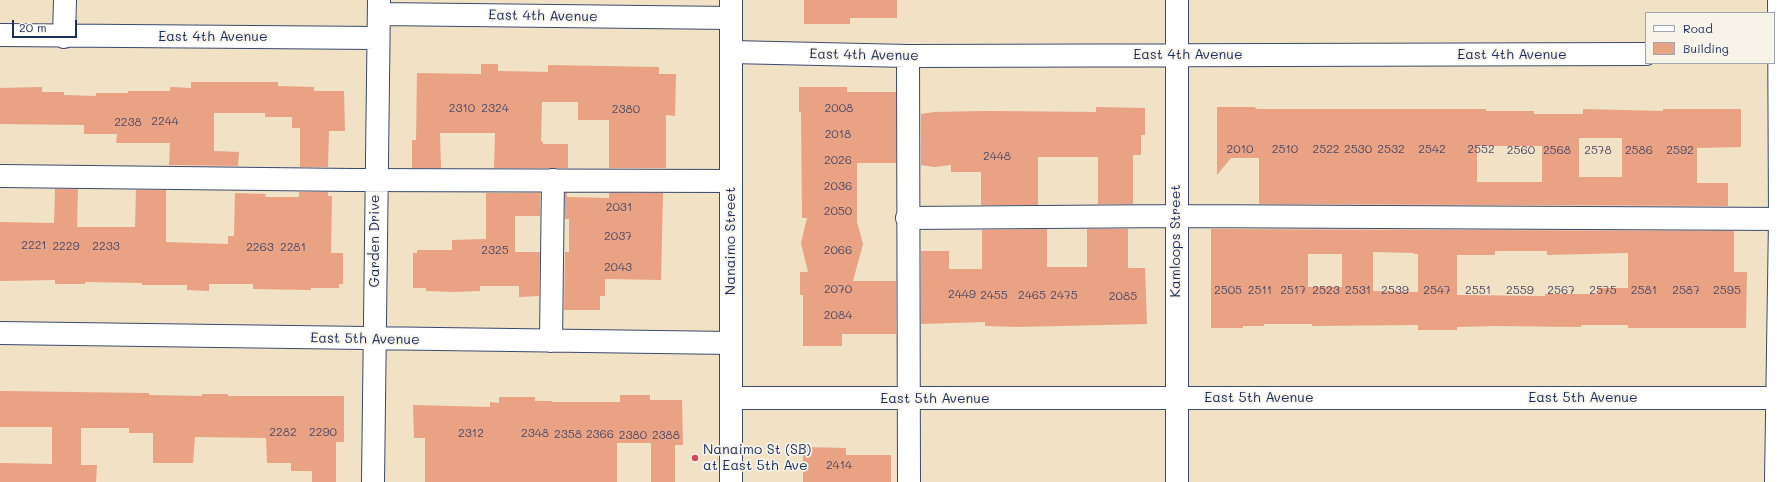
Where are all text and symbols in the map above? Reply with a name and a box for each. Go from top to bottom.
street label: East 4th Avenue [488,7,598,25]
scale bar [14,12,79,38]
legend [1645,12,1775,64]
text: 20 m [19,19,47,35]
text: Road [1683,20,1713,36]
street label: East 4th Avenue [158,29,268,45]
text: Building [1683,40,1729,56]
street label: East 4th Avenue [809,46,919,64]
street label: East 4th Avenue [1133,47,1243,63]
street label: East 4th Avenue [1457,47,1567,63]
house number: 2310 [449,101,475,115]
house number: 2324 [481,101,509,115]
house number: 2008 [825,101,853,115]
house number: 2380 [612,102,640,116]
house number: 2244 [151,114,179,128]
house number: 2238 [114,115,142,129]
house number: 2018 [825,127,851,141]
house number: 2010 [1227,142,1253,156]
house number: 2510 [1272,142,1298,156]
house number: 2522 [1312,142,1340,156]
house number: 2530 [1344,142,1372,156]
house number: 2532 [1377,142,1405,156]
house number: 2542 [1418,142,1446,156]
house number: 2552 [1467,142,1495,156]
house number: 2560 [1507,143,1535,157]
house number: 2568 [1543,143,1571,157]
house number: 2578 [1584,143,1612,157]
house number: 2586 [1625,143,1653,157]
house number: 2592 [1666,143,1694,157]
house number: 2448 [983,149,1011,163]
house number: 2026 [824,153,852,167]
house number: 2036 [824,179,852,193]
street label: Kamloops Street [1168,185,1184,297]
street label: Nanaimo Street [723,187,739,295]
street label: Garden Drive [367,195,383,287]
house number: 2031 [606,200,632,214]
house number: 2050 [824,204,852,218]
house number: 2037 [604,229,632,243]
house number: 2221 [21,238,47,252]
house number: 2229 [52,239,80,253]
house number: 2233 [92,239,120,253]
house number: 2263 [246,240,274,254]
house number: 2281 [280,240,306,254]
house number: 2325 [481,243,509,257]
house number: 2066 [824,243,852,257]
house number: 2043 [604,260,632,274]
house number: 2070 [824,282,852,296]
house number: 2505 [1214,283,1242,297]
house number: 2511 [1248,283,1272,297]
house number: 2517 [1280,283,1306,297]
house number: 2523 [1312,283,1340,297]
house number: 2531 [1345,283,1371,297]
house number: 2539 [1381,283,1409,297]
house number: 2547 [1423,283,1451,297]
house number: 2551 [1465,283,1491,297]
house number: 2559 [1506,283,1534,297]
house number: 2567 [1547,283,1575,297]
house number: 2575 [1589,283,1617,297]
house number: 2581 [1631,283,1657,297]
house number: 2587 [1672,283,1700,297]
house number: 2595 [1713,283,1741,297]
house number: 2449 [948,287,976,301]
house number: 2455 [980,288,1008,302]
house number: 2465 [1018,288,1046,302]
house number: 2475 [1050,288,1078,302]
house number: 2085 [1109,289,1137,303]
house number: 2084 [824,308,852,322]
street label: East 5th Avenue [310,330,420,348]
street label: East 5th Avenue [1204,390,1314,406]
street label: East 5th Avenue [1528,390,1638,406]
street label: East 5th Avenue [880,391,990,407]
house number: 2282 [269,425,297,439]
house number: 2290 [309,425,337,439]
house number: 2312 [458,426,484,440]
house number: 2348 [521,426,549,440]
house number: 2358 [554,427,582,441]
house number: 2366 [586,427,614,441]
house number: 2380 [619,428,647,442]
house number: 2388 [652,428,680,442]
place label: Nanaimo St (SB) at East 5th Ave [703,442,811,474]
marker: Nanaimo St (SB) at East 5th Ave [690,453,700,463]
house number: 2414 [826,458,852,472]

